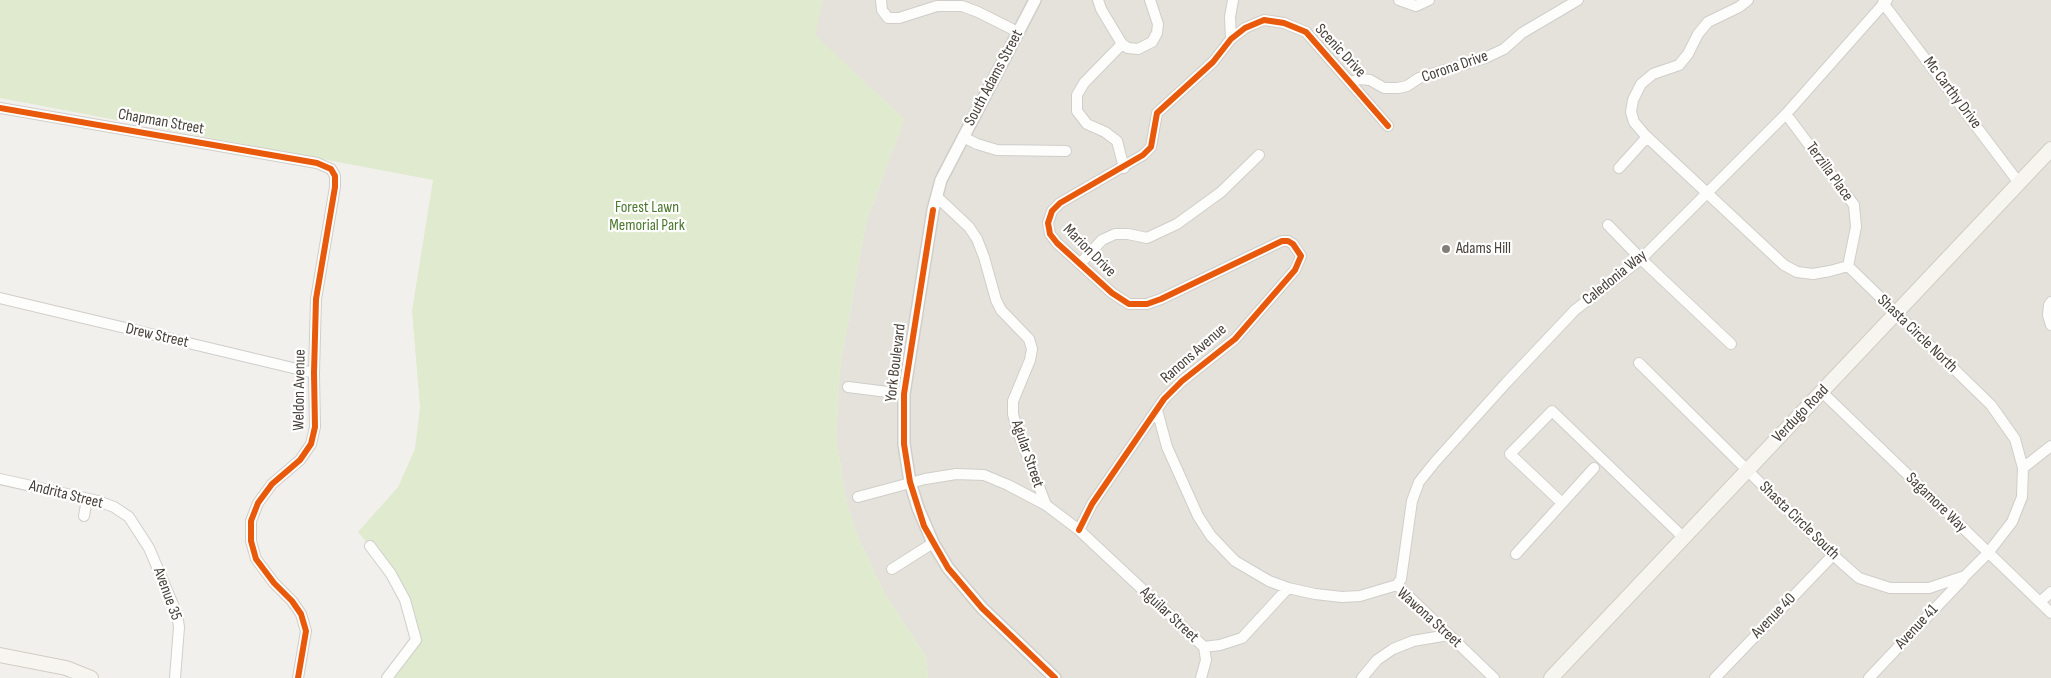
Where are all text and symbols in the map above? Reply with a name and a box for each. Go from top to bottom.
street label: Scenic Drive [1310,20,1370,82]
street label: South Adams Street [961,27,1027,129]
street label: Corona Drive [1419,47,1491,87]
street label: Mc Carthy Drive [1919,53,1985,133]
street label: Chapman Street [117,105,205,139]
street label: Terzilla Place [1801,139,1857,205]
park label: Forest Lawn Memorial Park [609,198,685,236]
street label: Marion Drive [1058,220,1120,282]
place label: Adams Hill [1456,239,1511,259]
marker: Adams Hill [1440,243,1452,255]
street label: Caledonia Way [1579,246,1651,310]
street label: Shasta Circle North [1873,291,1961,377]
street label: Drew Street [124,319,190,353]
street label: Ranons Avenue [1157,320,1231,388]
street label: York Boulevard [882,323,910,403]
street label: Weldon Avenue [290,349,310,431]
street label: Verdugo Road [1769,381,1833,447]
street label: Agular Street [1006,418,1048,490]
street label: Sagamore Way [1901,469,1971,537]
street label: Andrita Street [27,477,105,513]
street label: Shasta Circle South [1755,478,1843,564]
street label: Avenue 35 [149,565,185,623]
street label: Aguilar Street [1136,583,1202,647]
street label: Wawona Street [1393,584,1465,652]
street label: Avenue 40 [1748,589,1800,643]
street label: Avenue 41 [1892,601,1942,653]

